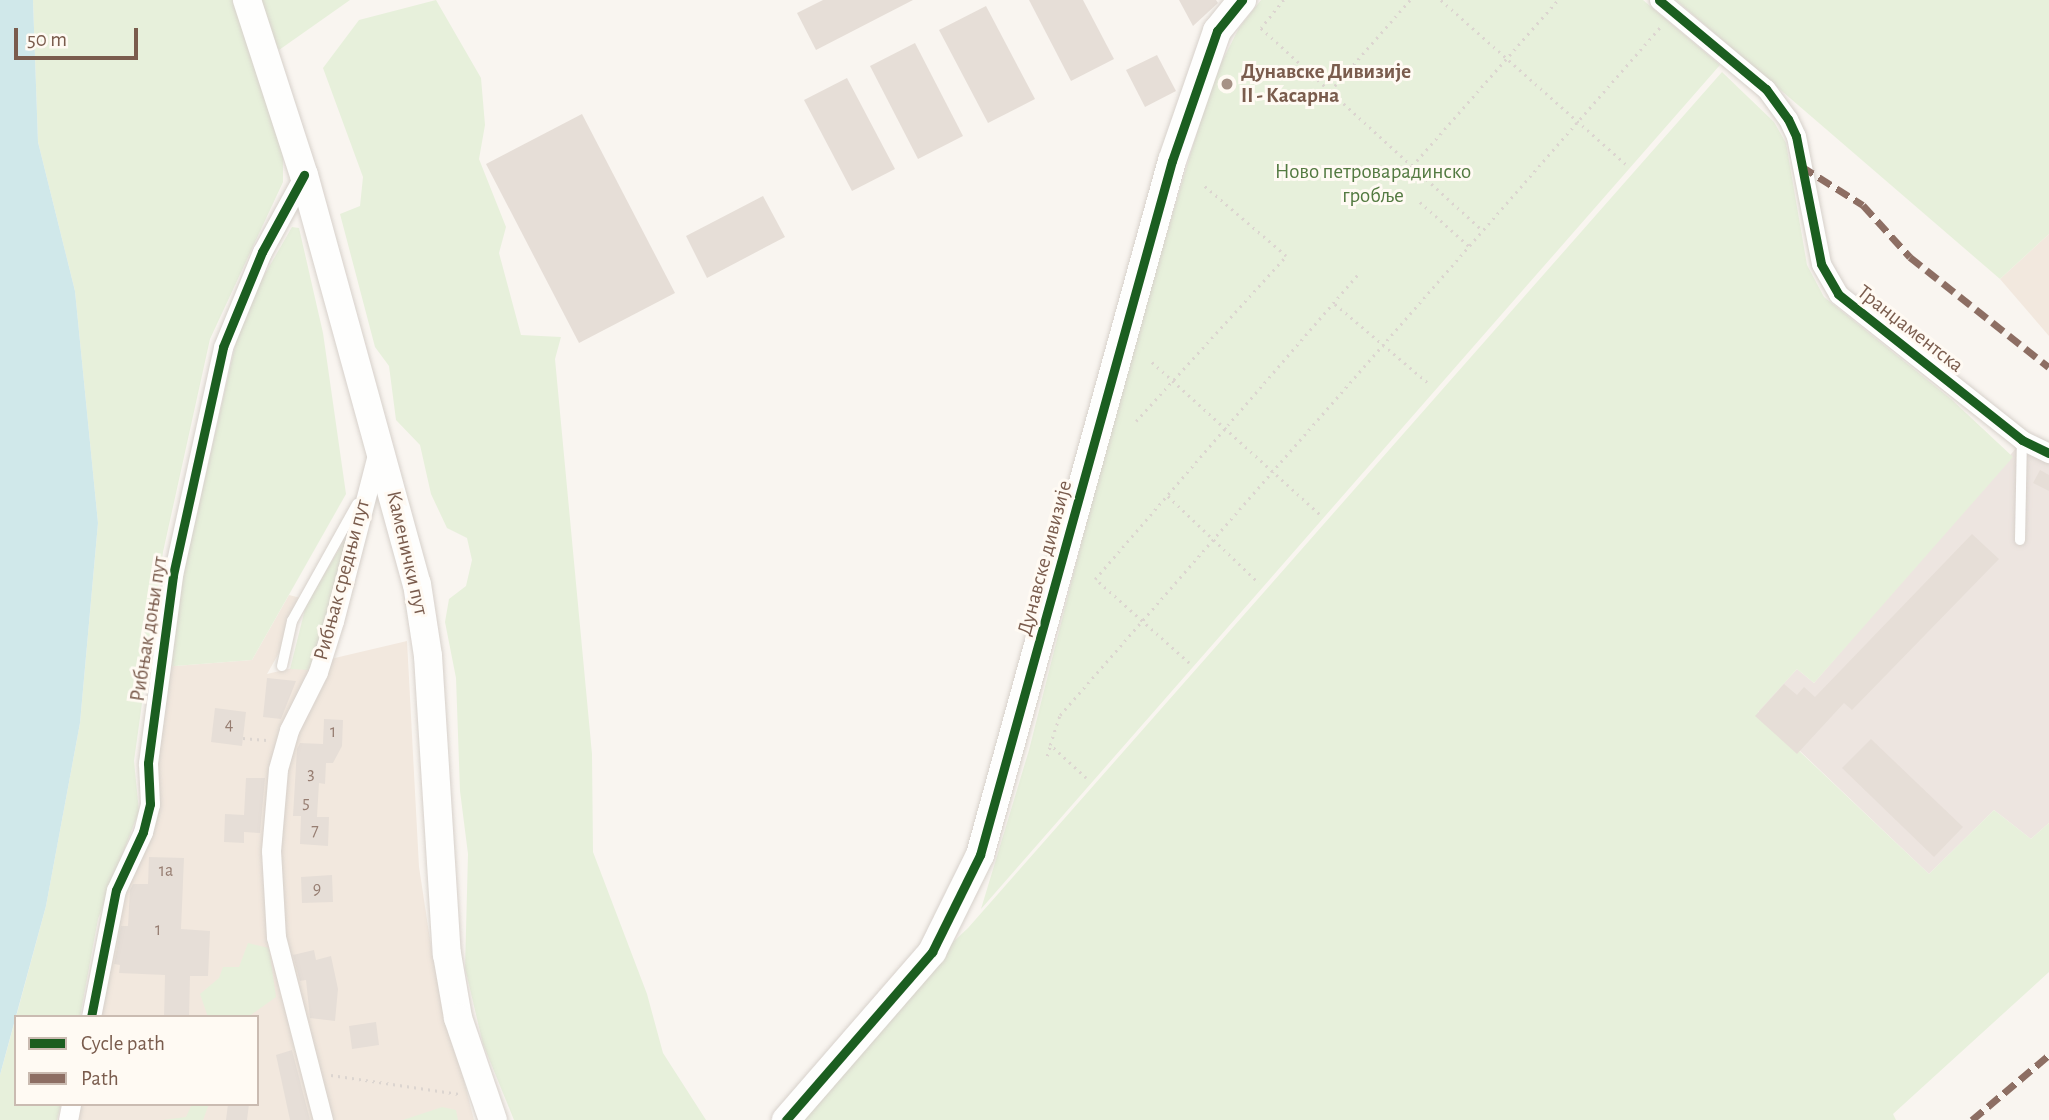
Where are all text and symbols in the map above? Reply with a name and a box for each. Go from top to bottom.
scale bar [18,14,142,58]
text: 50 m [27,29,67,50]
place label: Дунавске Дивизије II - Касарна [1241,59,1411,109]
marker: Дунавске Дивизије II - Касарна [1219,76,1235,92]
park label: Ново петроварадинско гробље [1275,159,1471,209]
street label: Транџаментска [1852,280,1968,378]
street label: Дунавске дивизије [1012,478,1078,638]
street label: Каменички пут [380,488,434,618]
street label: Рибњак средњи пут [308,497,376,663]
street label: Рибњак доњи пут [125,554,173,704]
house number: 4 [225,714,233,736]
house number: 1 [330,721,336,743]
house number: 3 [307,763,315,785]
house number: 5 [302,792,310,814]
house number: 7 [311,820,319,842]
house number: 1a [159,860,173,882]
house number: 9 [313,878,321,900]
house number: 1 [155,919,161,941]
legend [14,1015,259,1106]
text: Cycle path [81,1033,165,1054]
text: Path [81,1068,119,1089]

